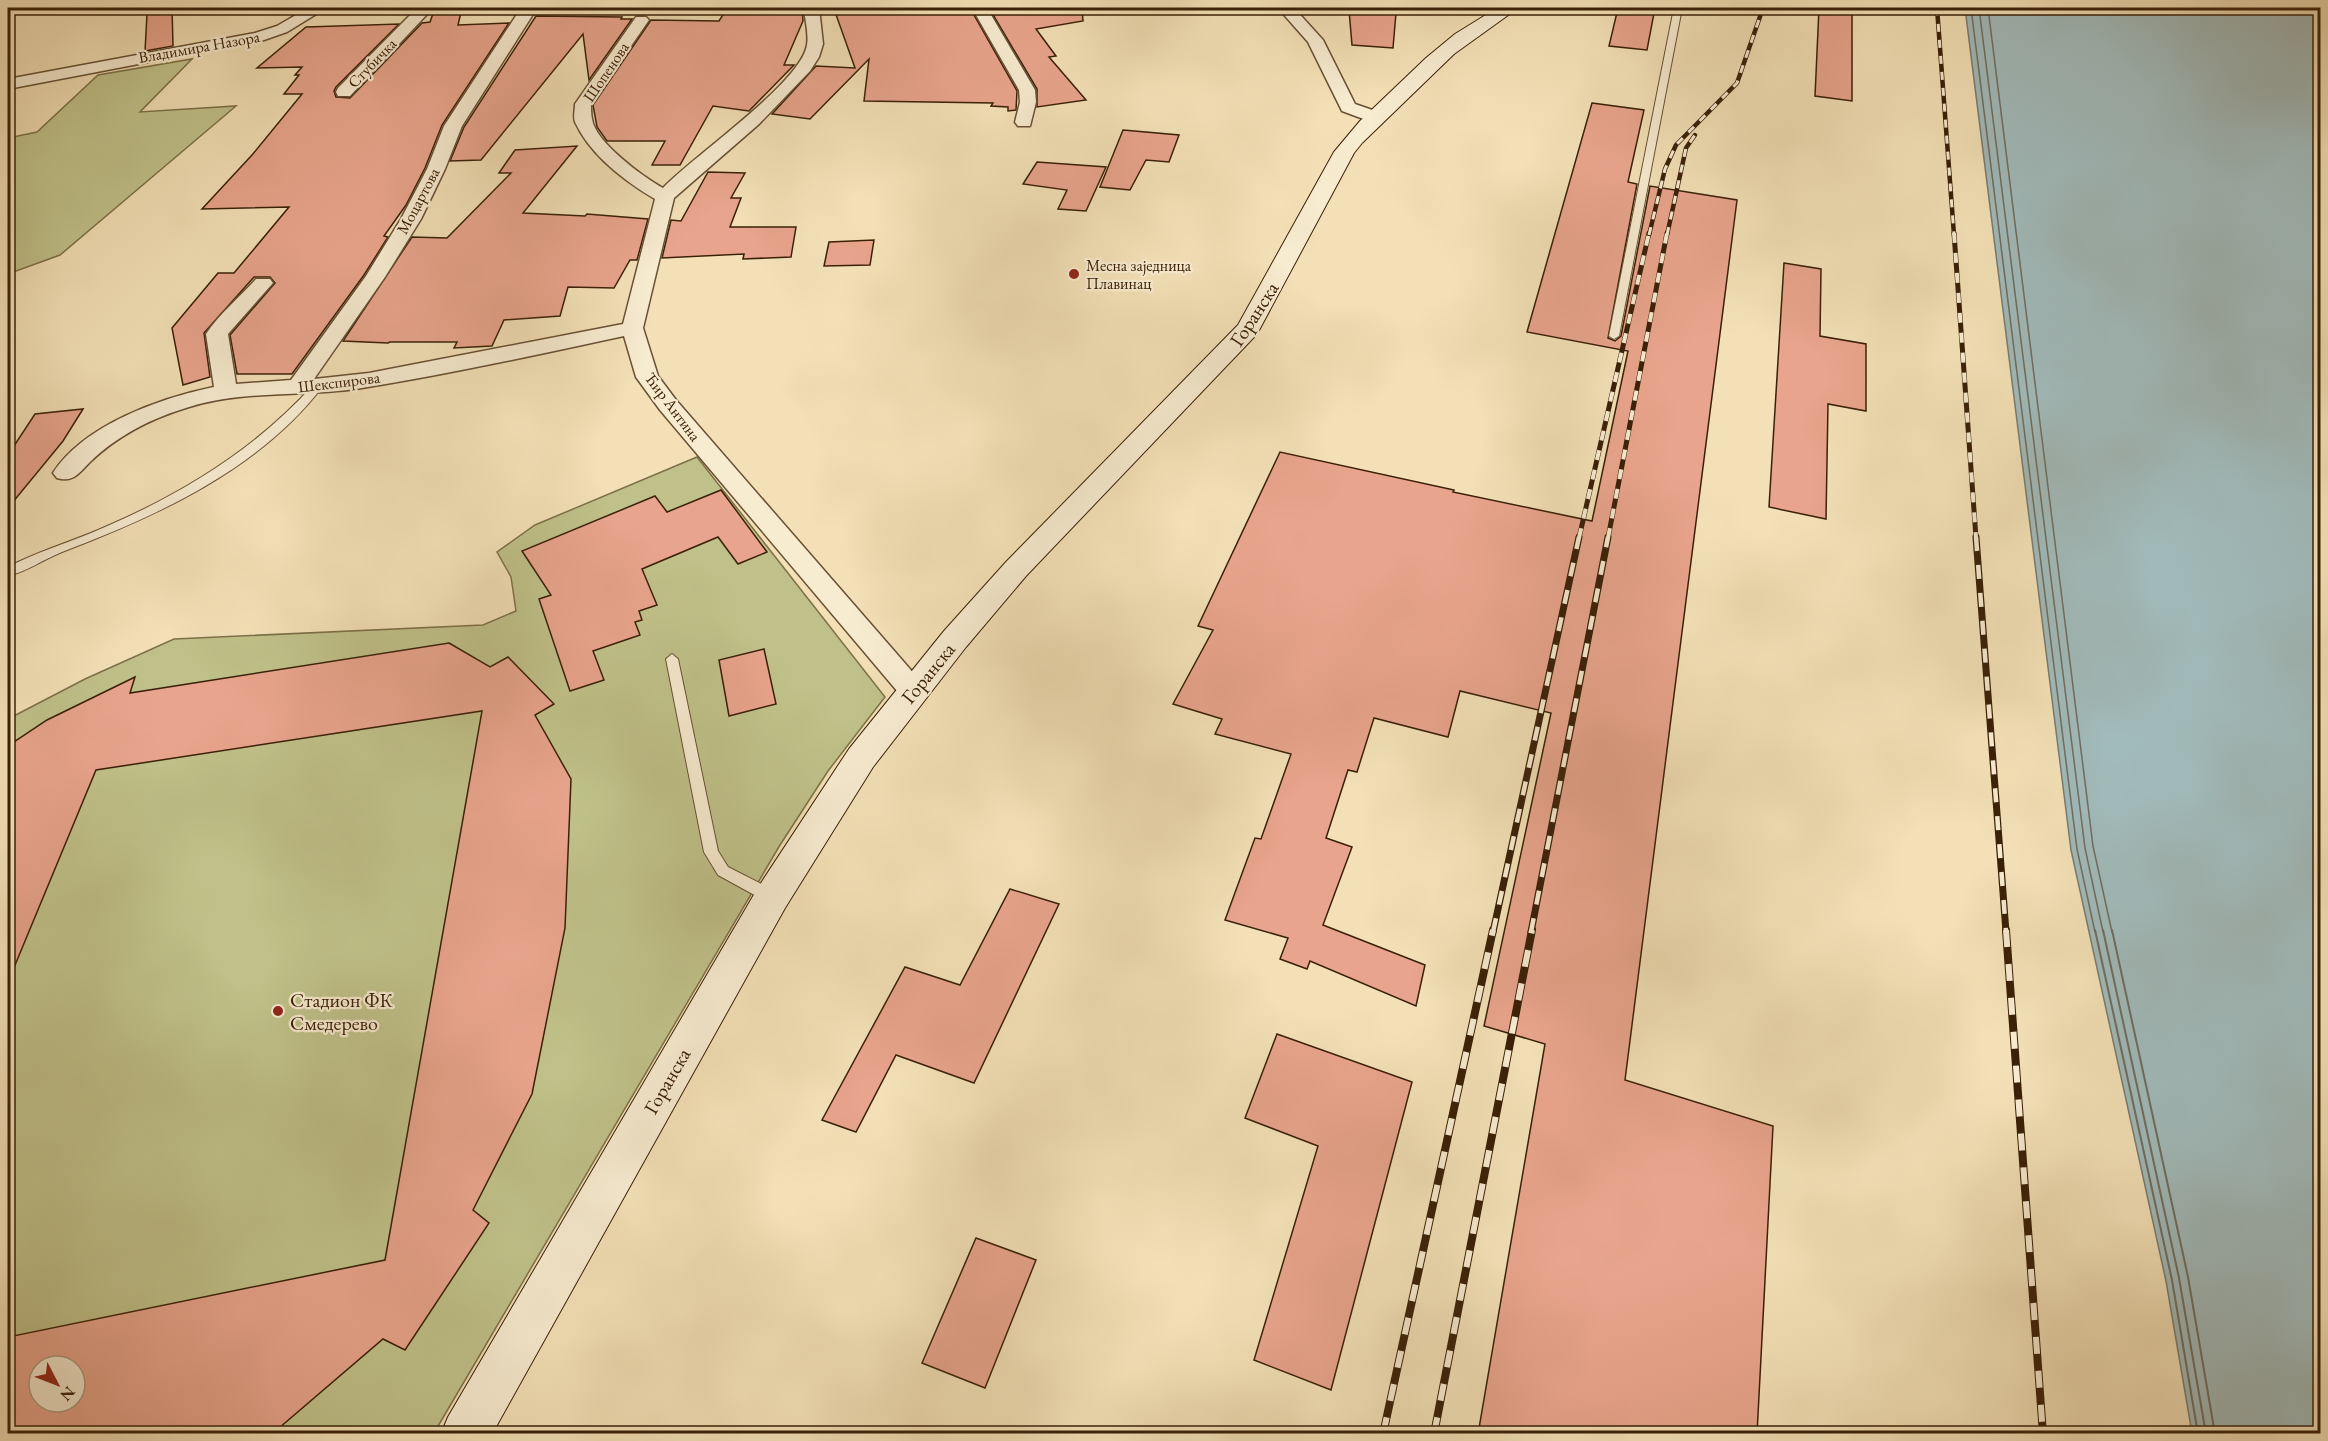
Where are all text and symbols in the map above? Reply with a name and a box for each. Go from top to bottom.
street label: Владимира Назора [137,26,262,68]
street label: Стубичка [343,33,401,93]
street label: Шопенова [578,37,634,106]
street label: Моцартова [392,163,445,238]
place label: Месна заједница Плавинац [1086,255,1192,294]
marker: Месна заједница Плавинац [1067,267,1081,281]
street label: Горанска [1224,277,1284,351]
street label: Шекспирова [297,366,382,397]
street label: Ћир Антина [640,368,706,446]
street label: Горанска [895,637,961,709]
place label: Стадион ФК Смедерево [290,987,394,1036]
marker: Стадион ФК Смедерево [271,1004,285,1018]
street label: Горанска [638,1043,696,1119]
north arrow [27,1354,87,1414]
text: N [56,1382,80,1406]

